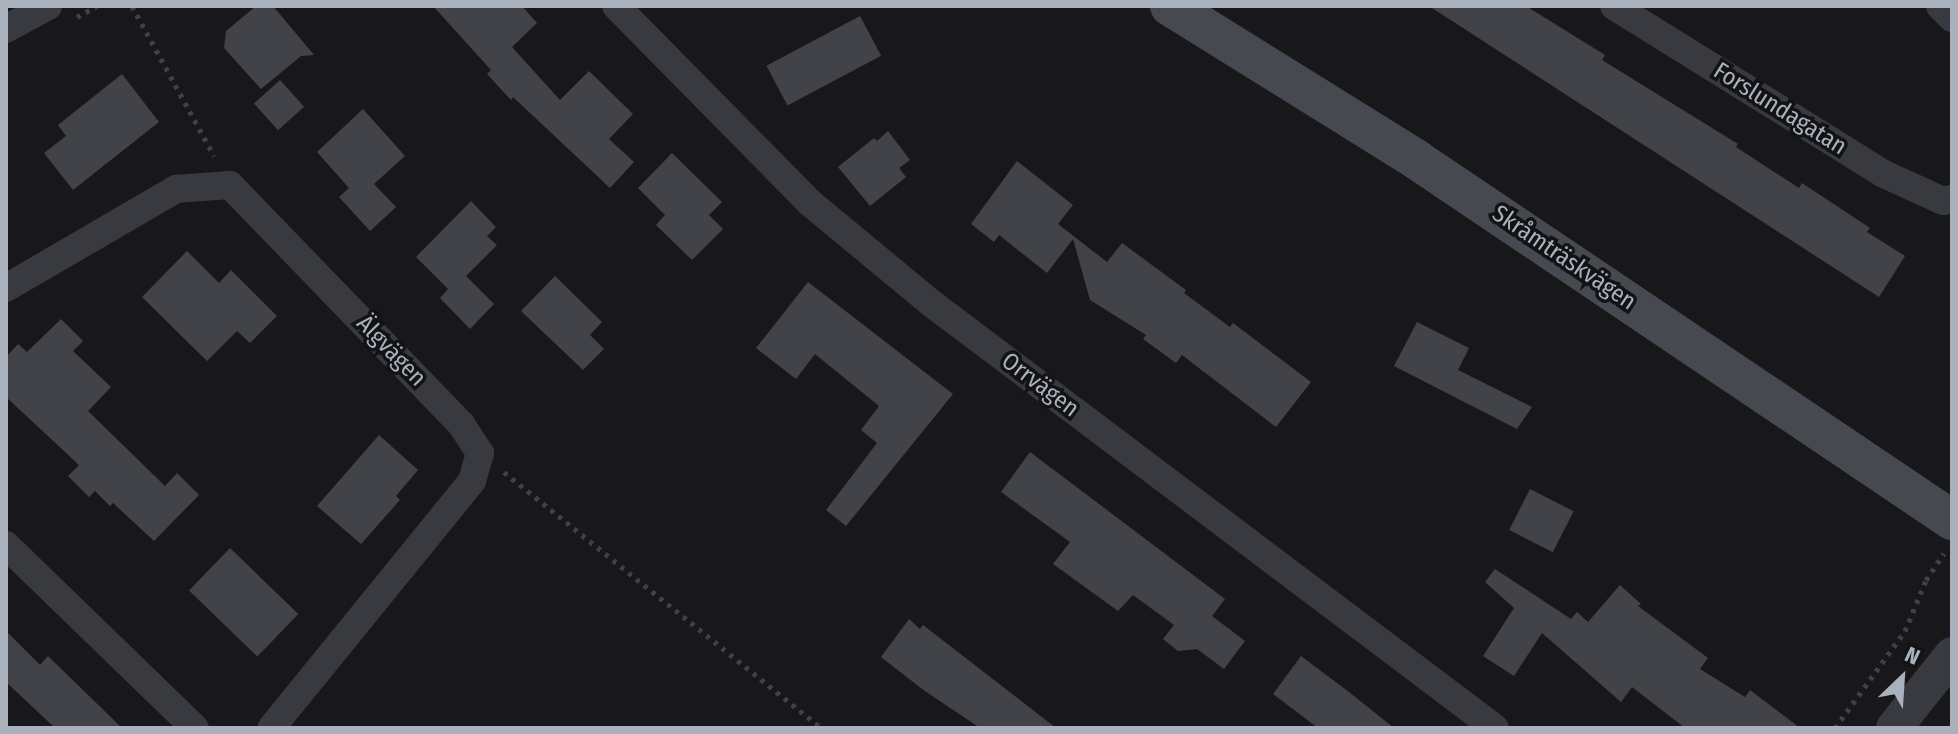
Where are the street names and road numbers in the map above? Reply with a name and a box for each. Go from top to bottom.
street label: Forslundagatan [1708,57,1852,161]
street label: Skråmträskvägen [1487,199,1641,317]
street label: Älgvägen [350,310,432,392]
street label: Orrvägen [996,347,1084,423]

